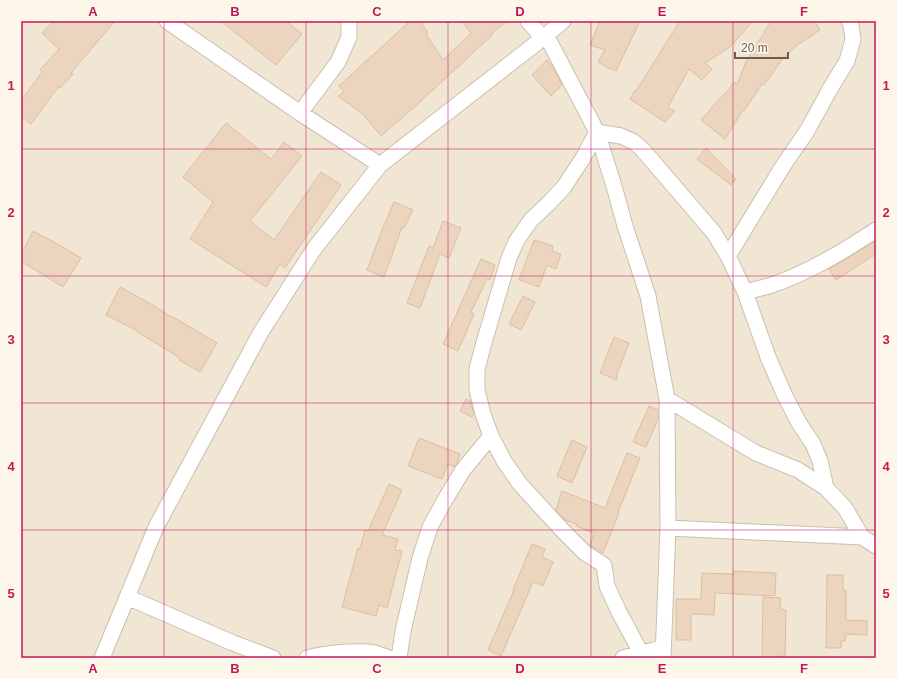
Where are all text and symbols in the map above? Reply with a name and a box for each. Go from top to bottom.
text: A [88,4,98,19]
text: B [230,4,240,19]
text: C [372,4,382,19]
text: D [515,4,525,19]
text: E [658,4,667,19]
text: F [800,4,808,19]
scale bar [735,34,788,60]
text: 20 m [741,41,768,55]
text: 1 [7,78,15,93]
text: 1 [882,78,890,93]
text: 2 [7,205,15,220]
text: 2 [882,205,890,220]
text: 3 [7,332,15,347]
text: 3 [882,332,890,347]
text: 4 [7,459,15,474]
text: 4 [882,459,890,474]
text: 5 [7,586,15,601]
text: 5 [882,586,890,601]
text: A [88,661,98,676]
text: B [230,661,240,676]
text: C [372,661,382,676]
text: D [515,661,525,676]
text: E [658,661,667,676]
text: F [800,661,808,676]

